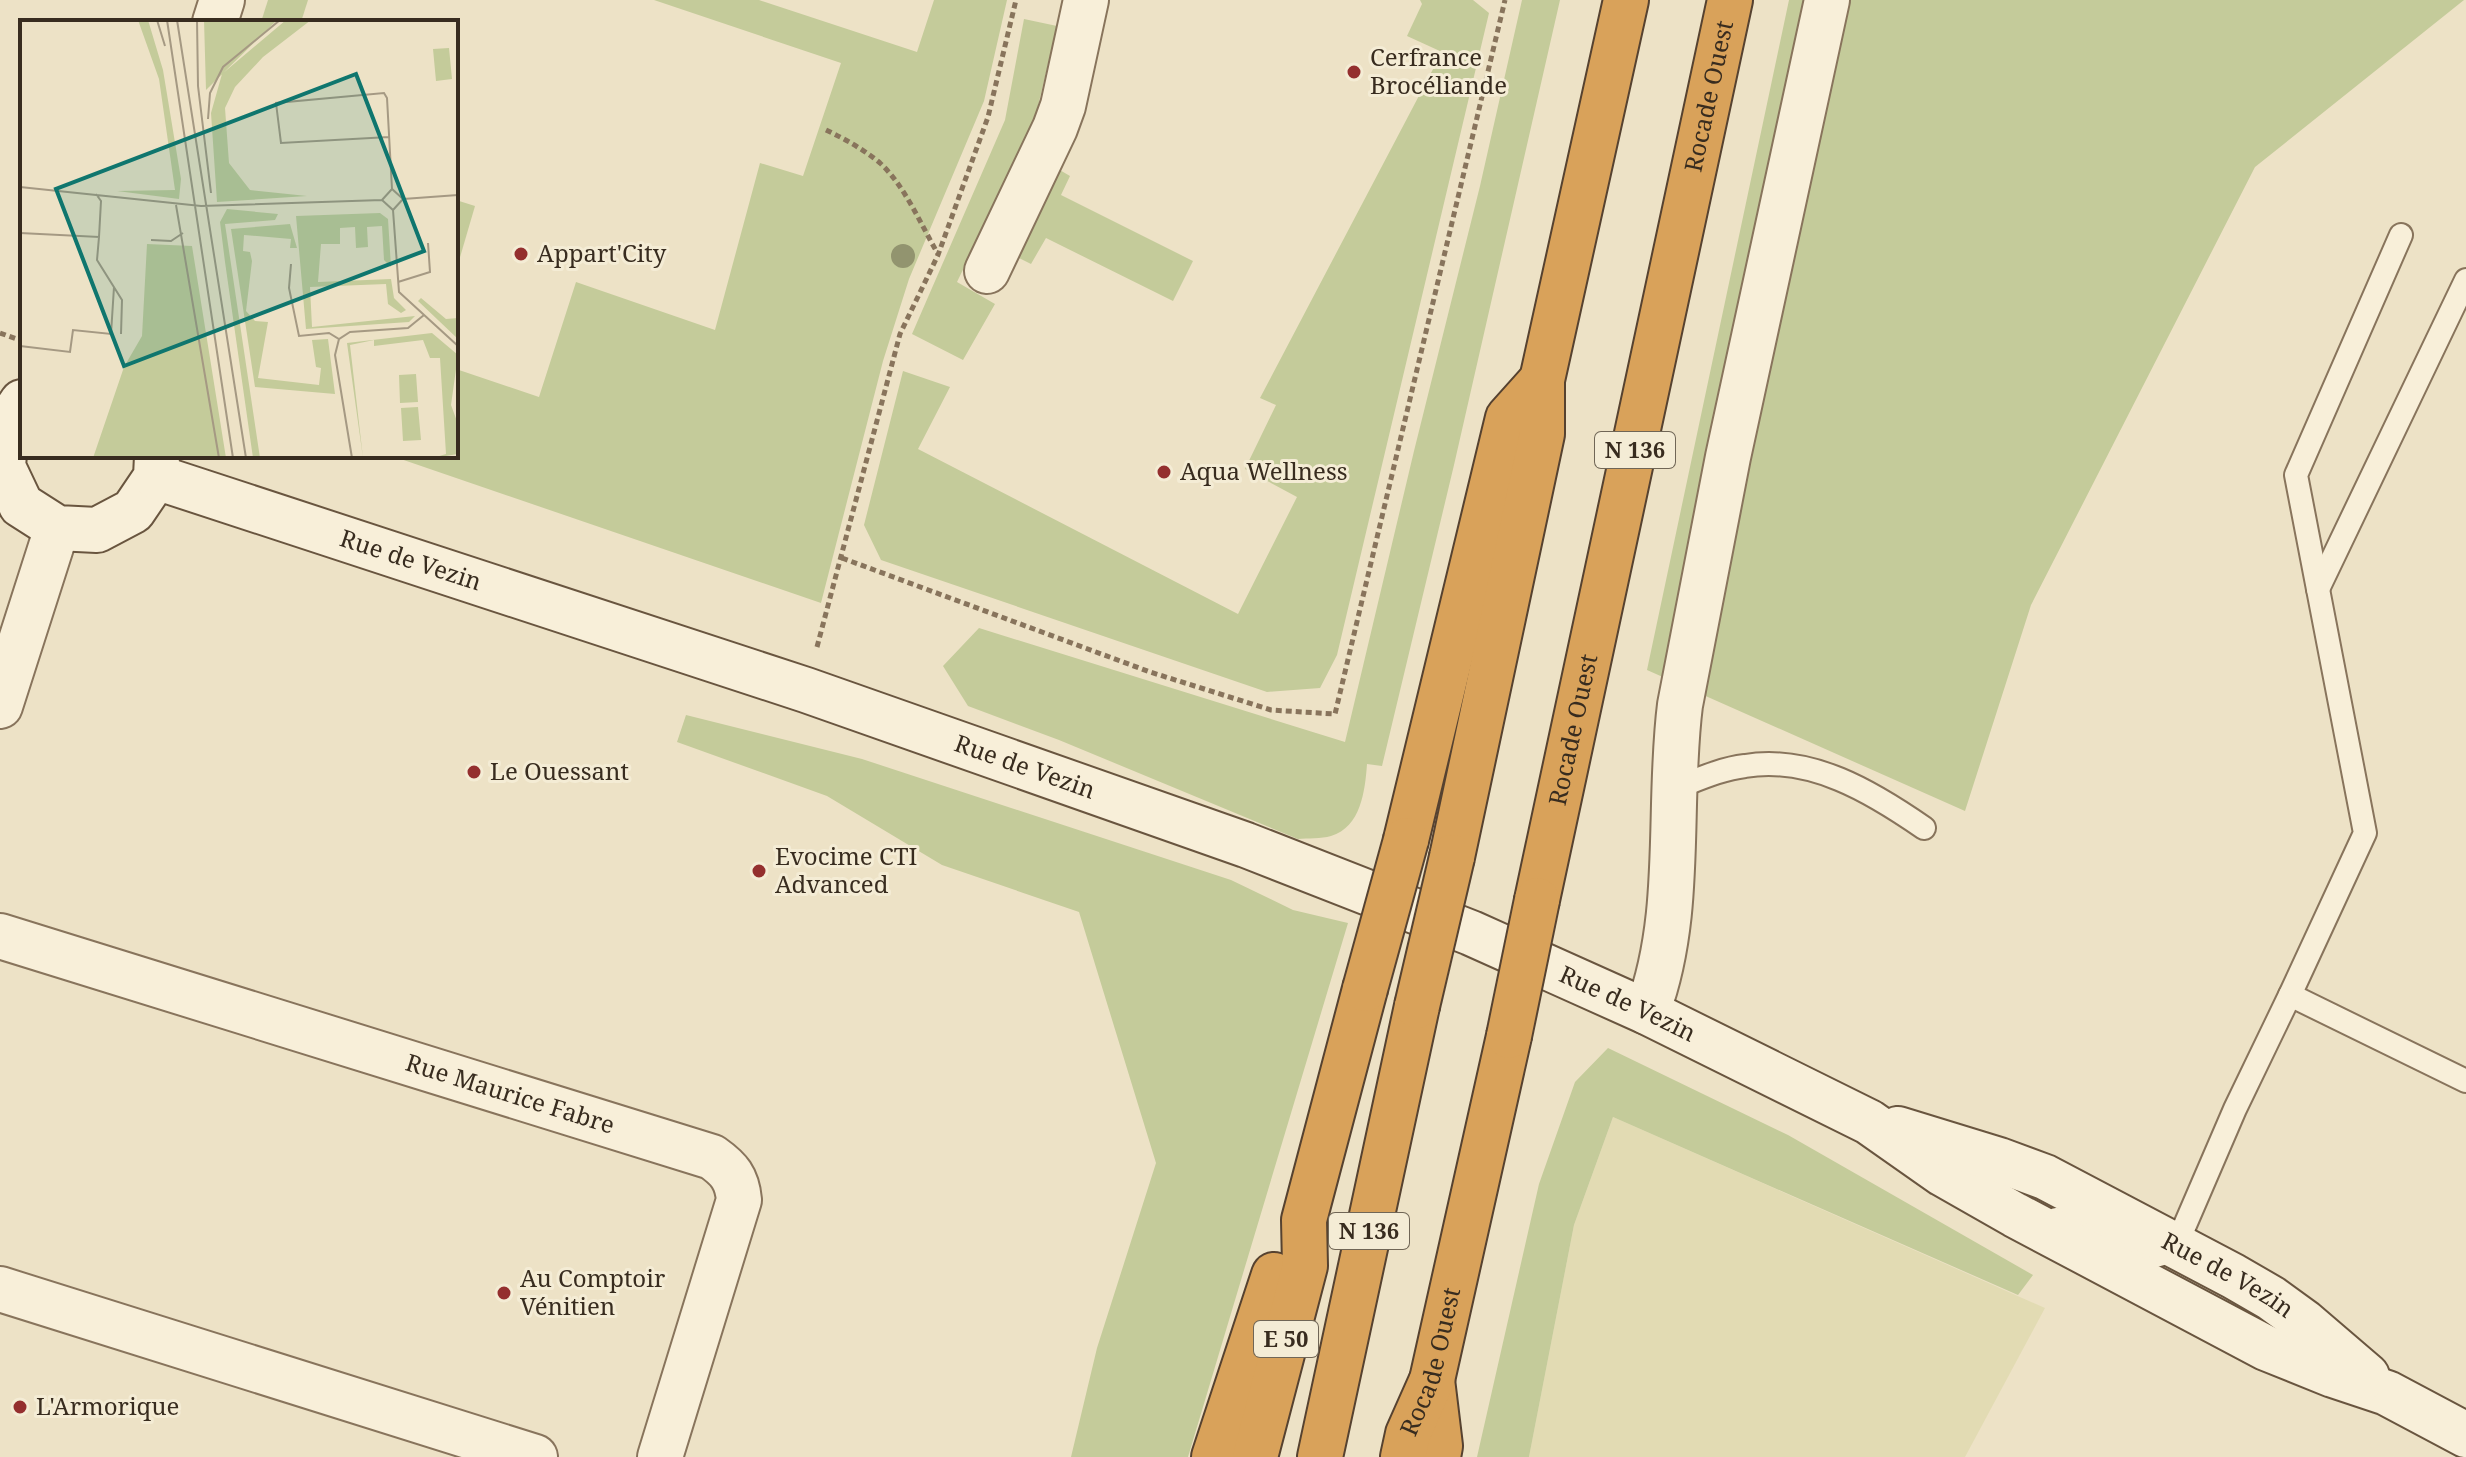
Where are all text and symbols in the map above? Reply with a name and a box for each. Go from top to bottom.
street label: Rocade Ouest [1676,17,1740,175]
inset map [20,20,458,458]
place label: Cerfrance Brocéliande [1370,40,1507,101]
marker: Cerfrance Brocéliande [1345,63,1363,81]
place label: Appart'City [537,236,667,269]
marker: Appart'City [512,245,530,263]
road number: N 136 [1595,432,1675,468]
place label: Aqua Wellness [1180,454,1348,487]
marker: Aqua Wellness [1155,463,1173,481]
street label: Rue de Vezin [336,520,486,598]
street label: Rocade Ouest [1540,651,1604,808]
street label: Rue de Vezin [951,726,1100,806]
place label: Le Ouessant [490,754,629,787]
marker: Le Ouessant [465,763,483,781]
place label: Evocime CTI Advanced [775,839,917,900]
marker: Evocime CTI Advanced [750,862,768,880]
street label: Rue de Vezin [1555,957,1702,1049]
street label: Rue Maurice Fabre [402,1045,619,1141]
road number: N 136 [1329,1213,1409,1249]
street label: Rue de Vezin [2156,1223,2301,1324]
place label: Au Comptoir Vénitien [520,1261,665,1322]
marker: Au Comptoir Vénitien [495,1284,513,1302]
street label: Rocade Ouest [1391,1284,1467,1441]
road number: E 50 [1254,1321,1318,1357]
place label: L'Armorique [36,1389,179,1422]
marker: L'Armorique [11,1398,29,1416]

